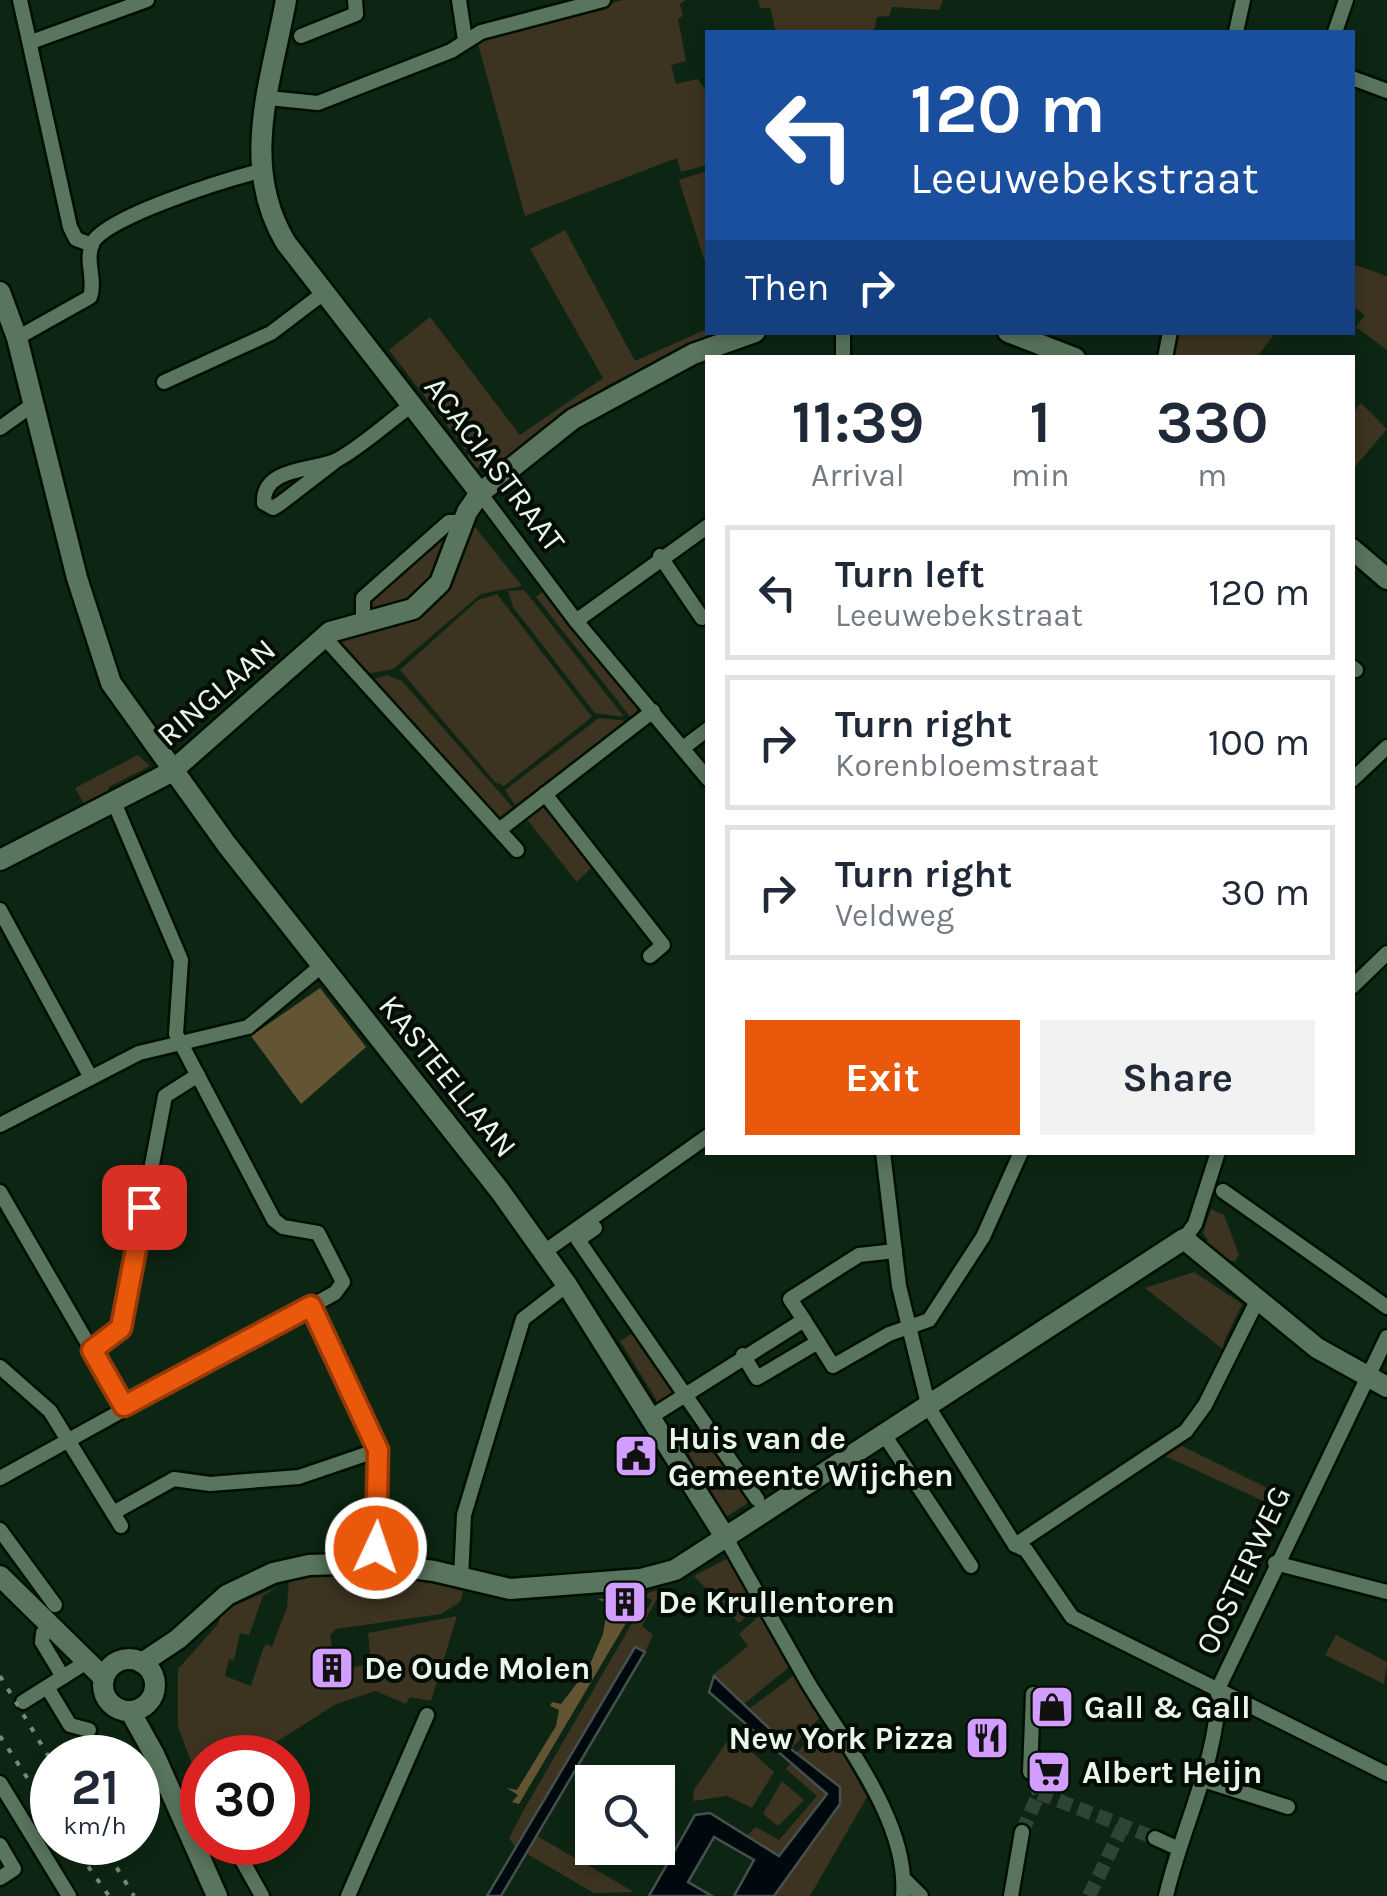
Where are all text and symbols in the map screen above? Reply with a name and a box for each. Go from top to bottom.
text: 120 m [910,68,1106,150]
icon: left [745,70,875,200]
text: Leeuwebekstraat [910,152,1259,204]
icon: right [849,260,904,315]
text: Then [745,265,829,310]
street label: ACACIASTRAAT [417,369,573,559]
text: 11:39 [791,387,924,457]
text: 1 [1029,387,1051,457]
text: 330 [1156,387,1269,457]
text: Arrival [811,457,905,494]
text: min [1011,457,1070,494]
text: m [1197,457,1227,494]
text: Turn left [835,552,985,597]
icon: left [750,565,805,620]
text: 120 m [1208,570,1310,615]
text: Leeuwebekstraat [835,597,1083,634]
street label: RINGLAAN [150,631,283,754]
text: Turn right [835,702,1012,747]
icon: right [750,715,805,770]
text: 100 m [1208,720,1310,765]
text: Korenbloemstraat [835,747,1099,784]
text: Turn right [835,852,1012,897]
icon: right [750,865,805,920]
text: 30 m [1220,870,1310,915]
text: Veldweg [835,897,954,934]
street label: KASTEELLAAN [371,988,524,1165]
button: Exit [745,1020,1020,1135]
button: Share [1040,1020,1315,1135]
pin [102,1165,187,1250]
icon: arrive [117,1180,172,1235]
place label: Huis van de Gemeente Wijchen [668,1420,954,1494]
public building icon: Huis van de Gemeente Wijchen [613,1433,659,1479]
street label: OOSTERWEG [1188,1480,1299,1660]
position arrow [324,1496,428,1600]
building icon: De Krullentoren [602,1579,648,1625]
place label: De Krullentoren [658,1584,895,1621]
building icon: De Oude Molen [309,1645,355,1691]
place label: De Oude Molen [364,1650,590,1687]
shop icon: Gall & Gall [1029,1684,1075,1730]
place label: Gall & Gall [1084,1689,1251,1726]
restaurant icon: New York Pizza [964,1715,1010,1761]
place label: New York Pizza [728,1720,954,1757]
speed limit sign: 30 [180,1735,310,1865]
supermarket icon: Albert Heijn [1026,1749,1072,1795]
place label: Albert Heijn [1082,1754,1262,1791]
text: 21 [71,1758,119,1817]
map controls [575,1765,675,1865]
button: search [575,1765,675,1865]
text: km/h [63,1811,127,1840]

